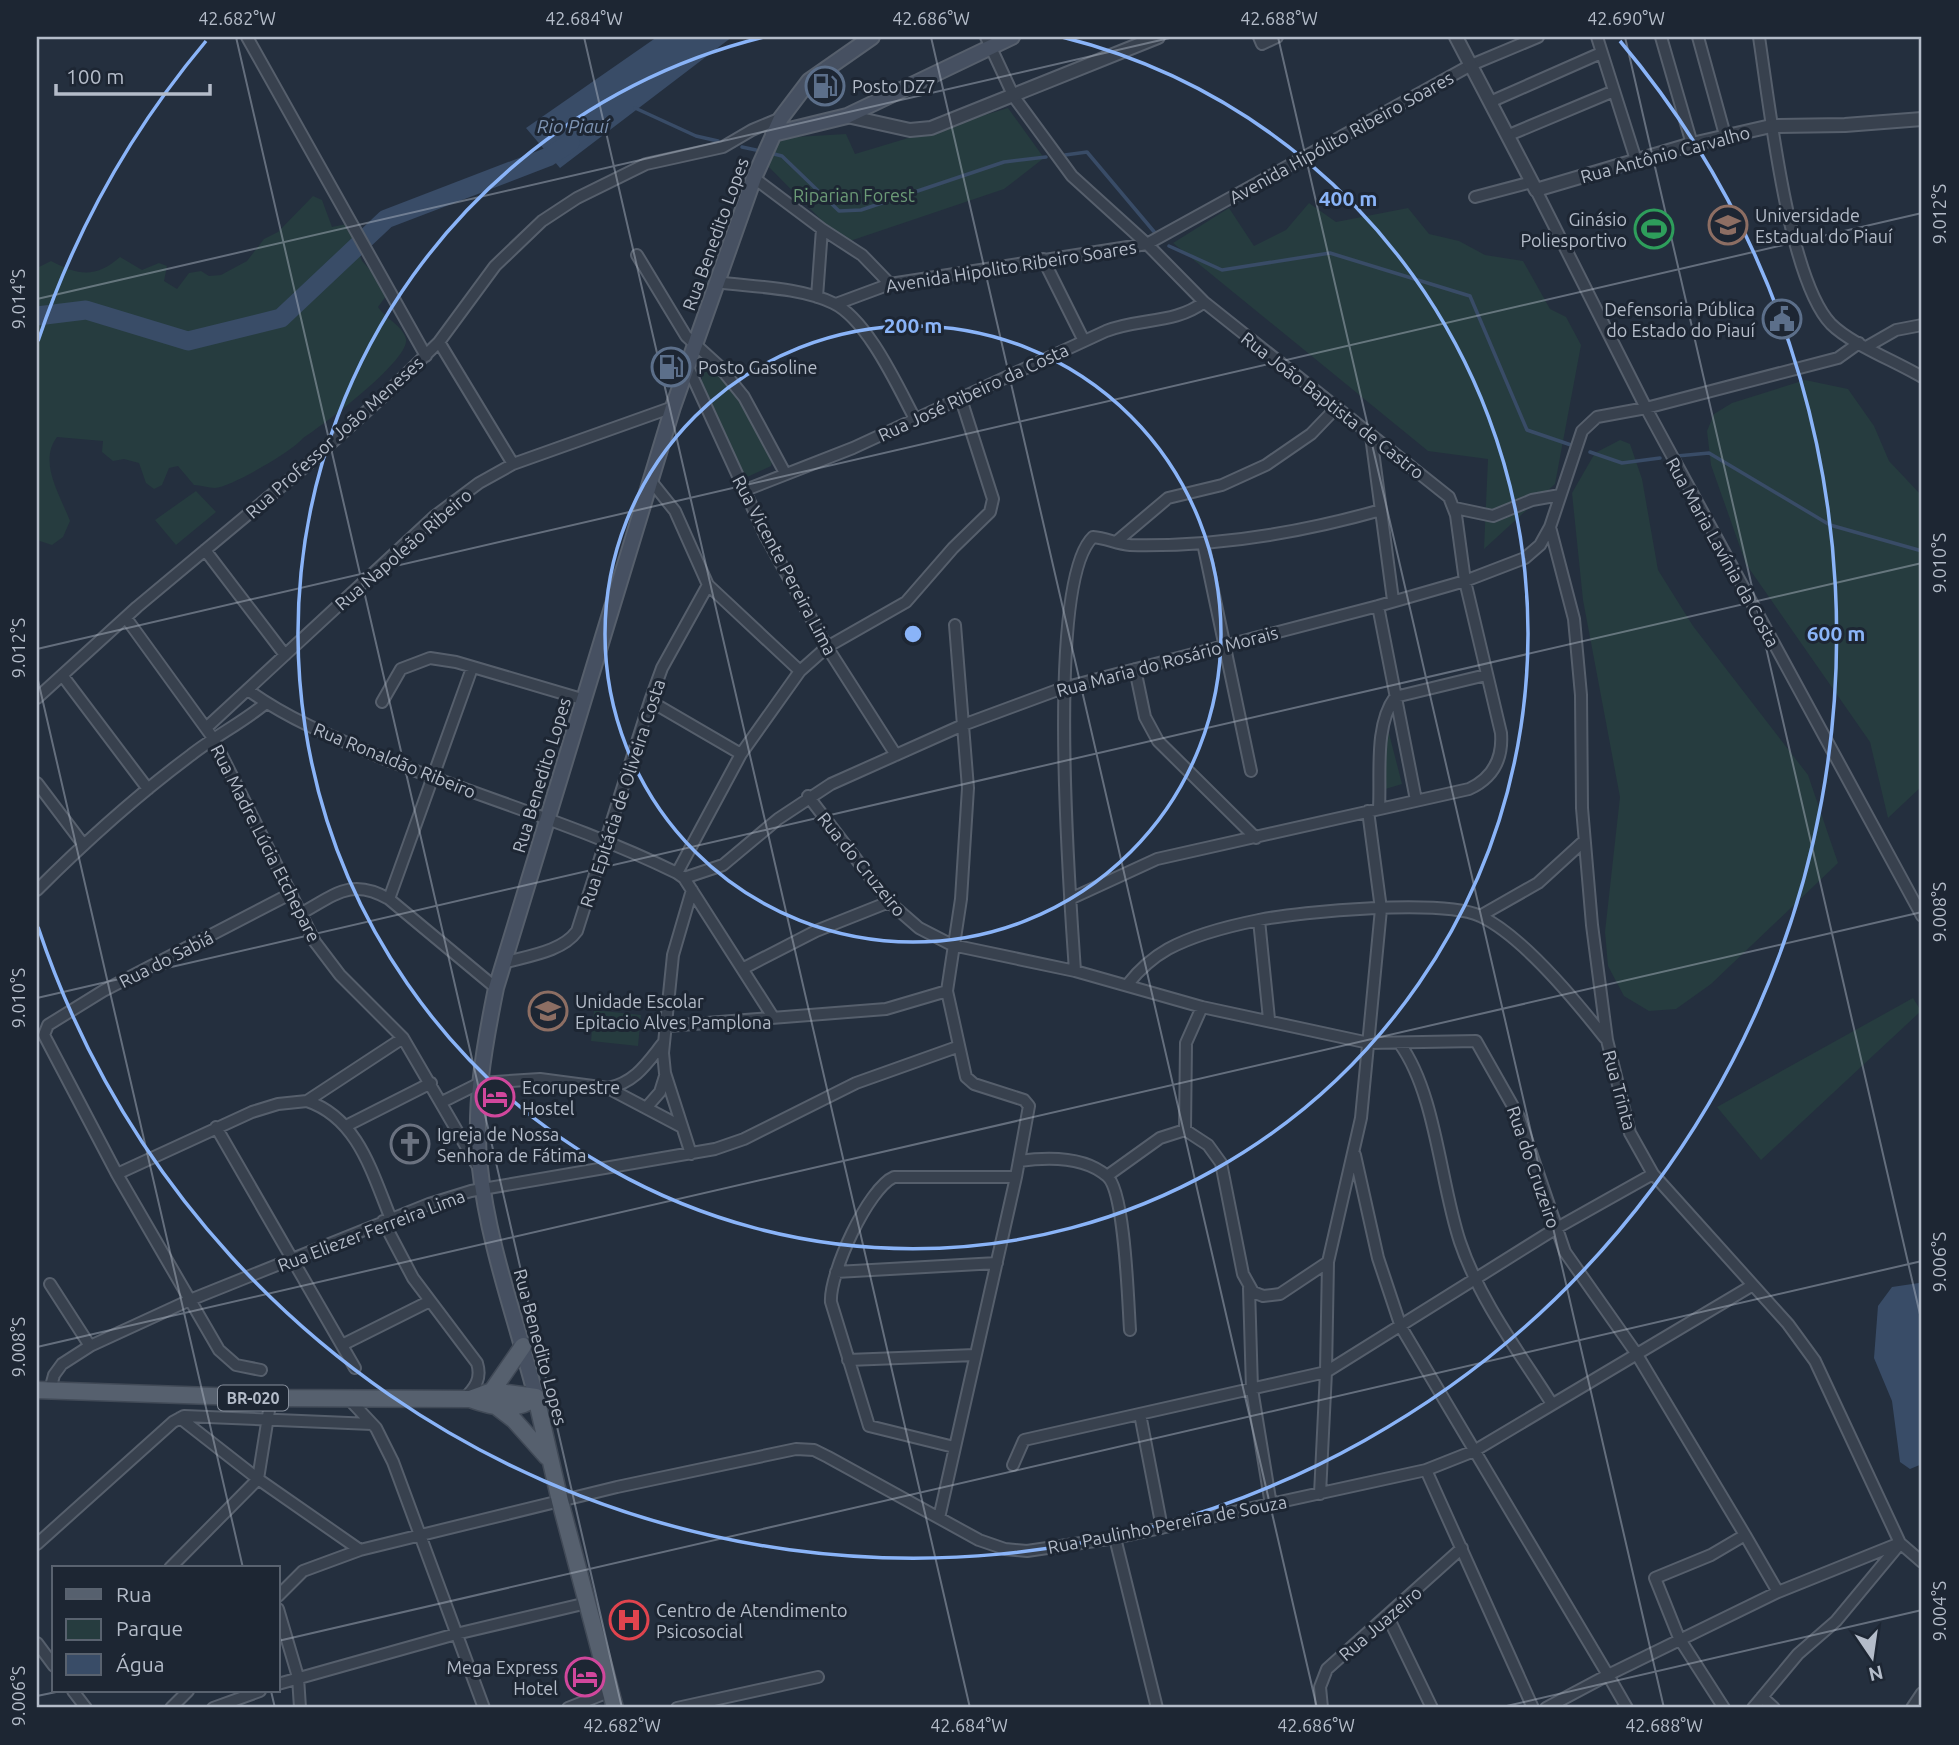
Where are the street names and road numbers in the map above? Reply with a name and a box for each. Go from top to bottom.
street label: Avenida Hipólito Ribeiro Soares [1225,67,1457,207]
street label: Rua Antônio Carvalho [1578,122,1752,186]
street label: Rua Benedito Lopes [678,155,752,313]
street label: Avenida Hipolito Ribeiro Soares [884,236,1138,296]
street label: Rua João Baptista de Castro [1238,328,1428,482]
street label: Rua José Ribeiro da Costa [875,339,1071,445]
street label: Rua Professor João Meneses [241,352,427,522]
street label: Rua Maria Lavínia da Costa [1663,454,1783,650]
street label: Rua Vicente Pereira Lima [729,472,841,658]
street label: Rua Napoleão Ribeiro [331,484,475,614]
street label: Rua Maria do Rosário Morais [1054,622,1280,700]
street label: Rua Epitácia de Oliveira Costa [576,676,668,910]
street label: Rua Benedito Lopes [508,695,574,855]
street label: Rua Ronaldão Ribeiro [311,718,479,802]
street label: Rua Madre Lúcia Etchepare [207,741,325,945]
street label: Rua do Cruzeiro [814,808,910,920]
street label: Rua do Sabiá [116,927,216,991]
street label: Rua Trinta [1600,1048,1640,1132]
street label: Rua do Cruzeiro [1504,1103,1564,1231]
street label: Rua Eliezer Ferreira Lima [275,1185,467,1275]
street label: Rua Benedito Lopes [511,1267,572,1428]
road number: BR-020 [218,1386,288,1410]
street label: Rua Paulinho Pereira de Souza [1046,1491,1288,1557]
street label: Rua Juazeiro [1335,1582,1425,1664]

